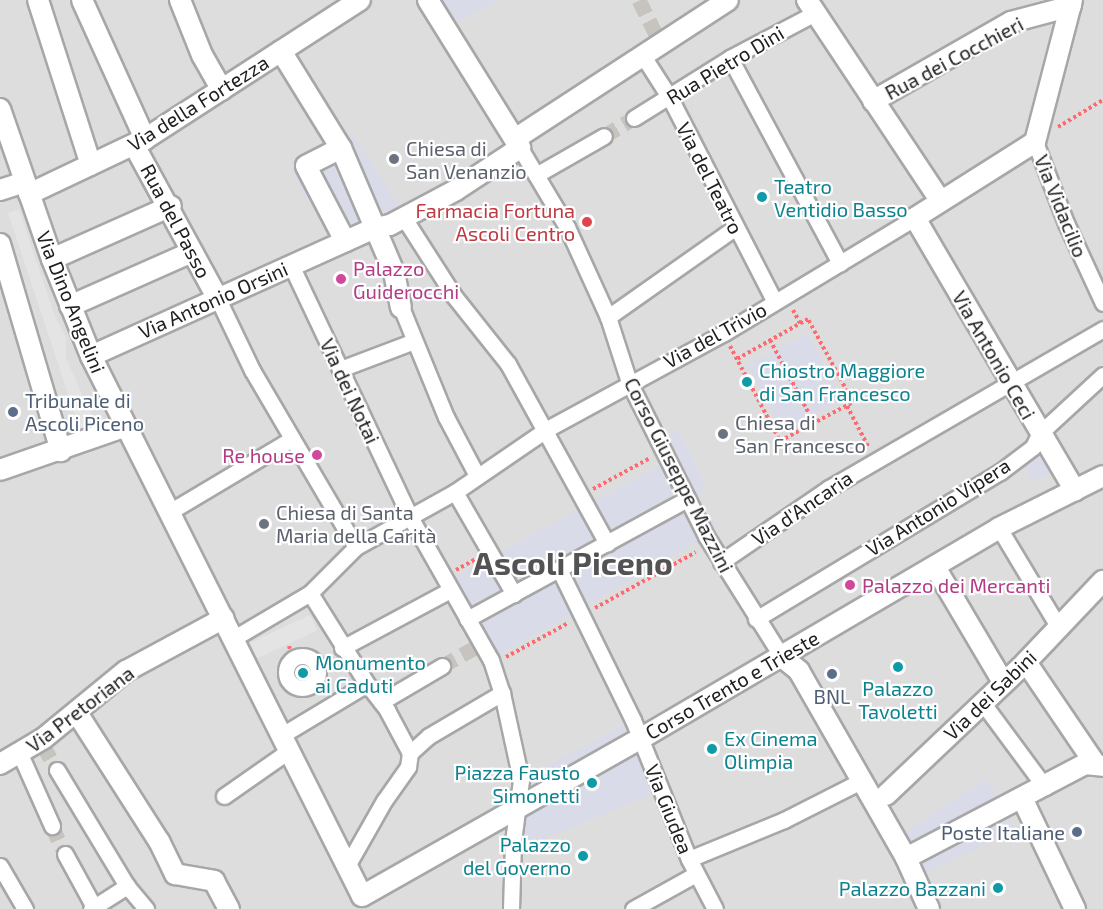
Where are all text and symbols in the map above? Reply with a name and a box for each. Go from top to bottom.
street label: Rua dei Cocchieri [881,11,1027,105]
street label: Rua Pietro Dini [662,21,788,109]
street label: Via della Fortezza [123,50,273,156]
street label: Via del Teatro [671,118,749,238]
place label: Chiesa di San Venanzio [406,136,527,183]
street label: Via Vidacilio [1029,151,1093,261]
marker: Chiesa di San Venanzio [387,152,401,166]
street label: Rua del Passo [136,160,216,282]
place label: Teatro Ventidio Basso [774,174,908,221]
marker: Teatro Ventidio Basso [755,190,769,204]
place label: Farmacia Fortuna Ascoli Centro [416,198,575,245]
marker: Farmacia Fortuna Ascoli Centro [580,215,594,229]
street label: Via Dino Angelini [31,227,111,377]
street label: Via Antonio Orsini [135,256,291,344]
place label: Palazzo Guiderocchi [353,256,459,303]
marker: Palazzo Guiderocchi [334,272,348,286]
street label: Via Antonio Ceci [947,286,1041,424]
street label: Via del Trivio [659,297,771,373]
street label: Via dei Notai [315,335,385,447]
place label: Chiostro Maggiore di San Francesco [759,358,925,405]
street label: Corso Giuseppe Mazzini [619,374,739,576]
marker: Chiostro Maggiore di San Francesco [740,375,754,389]
place label: Tribunale di Ascoli Piceno [25,388,144,435]
marker: Tribunale di Ascoli Piceno [6,405,20,419]
place label: Chiesa di San Francesco [735,410,866,457]
marker: Chiesa di San Francesco [716,427,730,441]
place label: Re house [222,443,305,467]
marker: Re house [310,448,324,462]
street label: Via Antonio Vipera [861,453,1015,561]
street label: Via d'Ancaria [747,466,857,550]
place label: Chiesa di Santa Maria della Carità [276,500,436,547]
marker: Chiesa di Santa Maria della Carità [257,517,271,531]
district label: Ascoli Piceno [473,543,673,581]
place label: Palazzo dei Mercanti [862,573,1050,597]
marker: Palazzo dei Mercanti [843,578,857,592]
street label: Corso Trento e Trieste [641,625,823,745]
street label: Via dei Sabini [939,645,1041,745]
place label: Monumento ai Caduti [315,650,426,697]
marker: Palazzo Tavoletti [891,660,905,674]
street label: Via Pretoriana [21,661,139,757]
marker: Monumento ai Caduti [296,666,310,680]
marker: BNL [825,667,839,681]
place label: Palazzo Tavoletti [858,676,938,723]
place label: BNL [814,684,850,708]
place label: Ex Cinema Olimpia [724,726,817,773]
marker: Ex Cinema Olimpia [705,742,719,756]
place label: Piazza Fausto Simonetti [455,760,580,807]
street label: Via Giudea [640,761,698,857]
marker: Piazza Fausto Simonetti [585,776,599,790]
place label: Poste Italiane [941,820,1065,844]
marker: Poste Italiane [1070,825,1084,839]
place label: Palazzo del Governo [462,832,571,879]
marker: Palazzo del Governo [576,849,590,863]
place label: Palazzo Bazzani [839,876,986,900]
marker: Palazzo Bazzani [991,881,1005,895]

